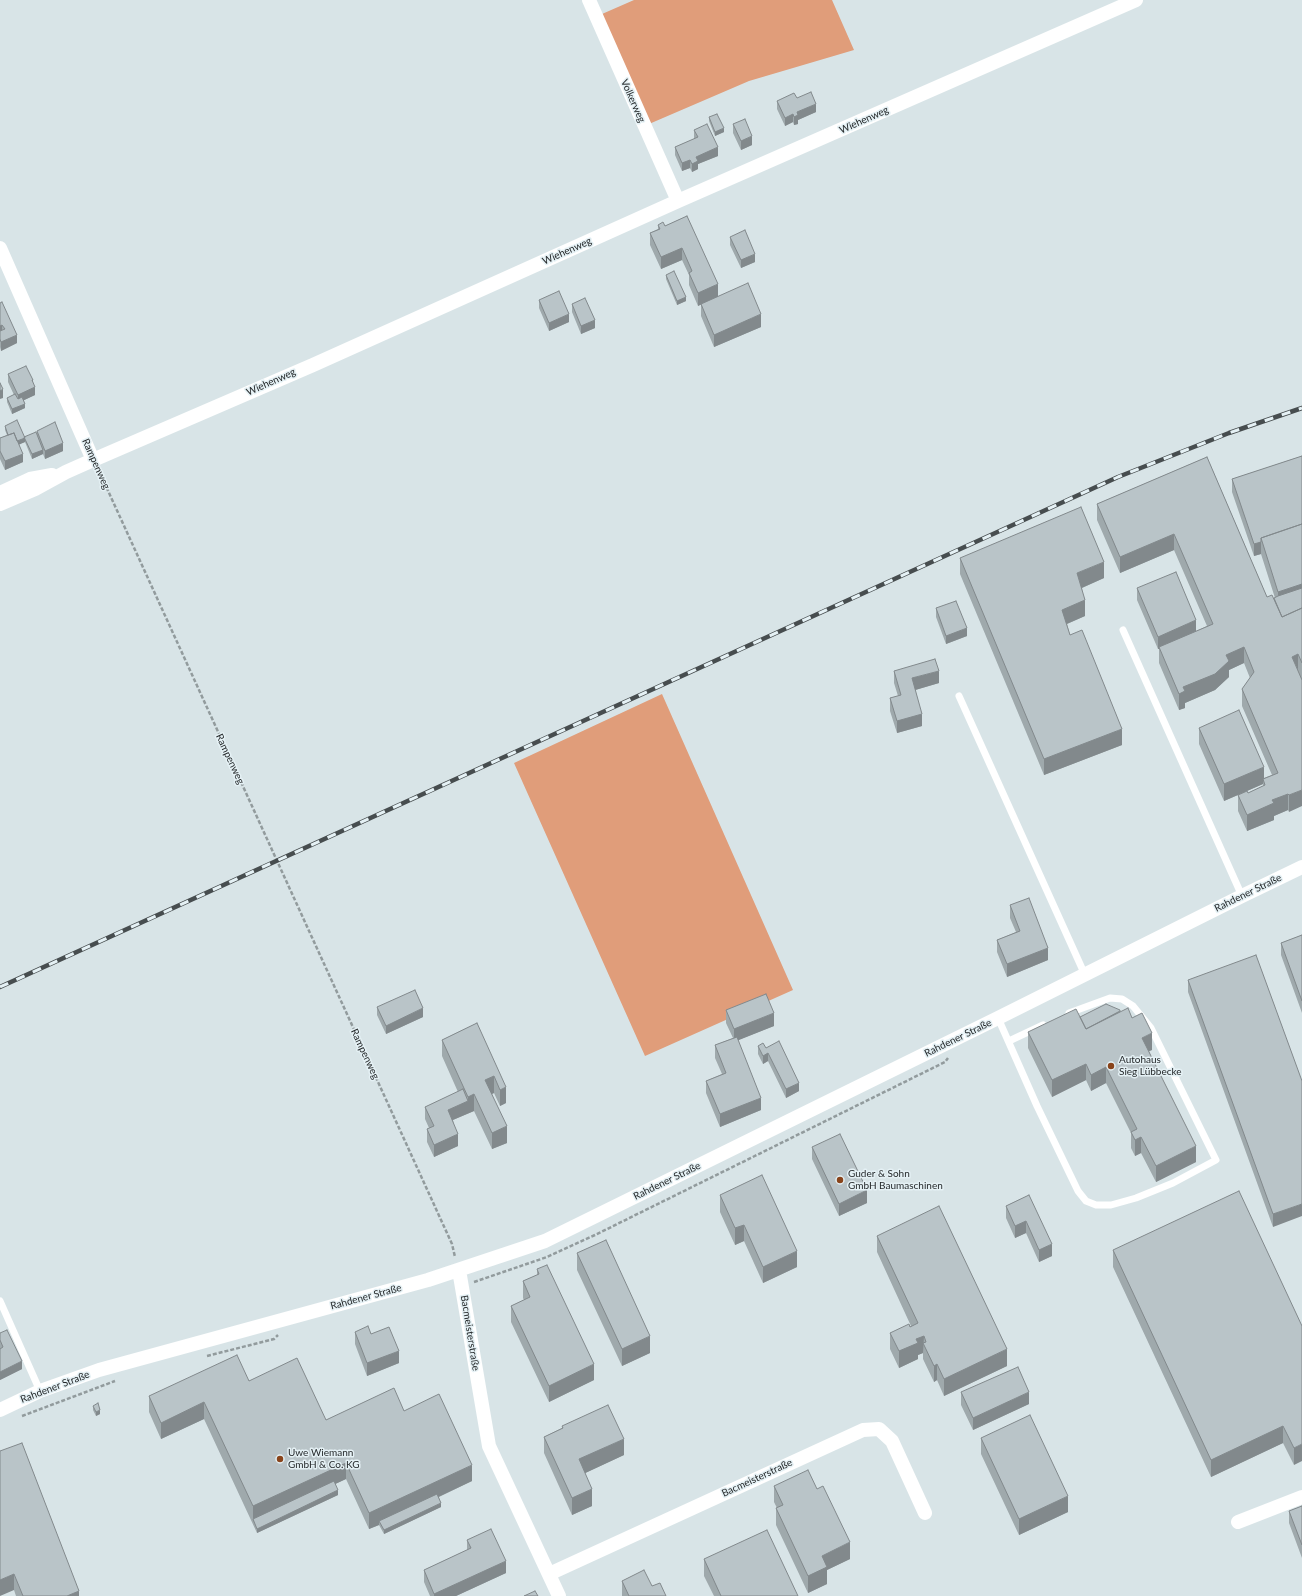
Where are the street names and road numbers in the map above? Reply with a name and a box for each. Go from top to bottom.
street label: Volkerweg [618,78,648,124]
street label: Wiehenweg [837,104,891,136]
street label: Wiehenweg [540,235,594,267]
street label: Wiehenweg [244,366,298,398]
street label: Rampenweg [80,437,112,491]
street label: Rampenweg [213,732,247,786]
street label: Rahdener Straße [1213,872,1283,914]
street label: Rahdener Straße [923,1017,993,1059]
street label: Rampenweg [348,1027,382,1081]
street label: Rahdener Straße [632,1160,702,1202]
street label: Rahdener Straße [329,1282,403,1312]
street label: Bacmeisterstraße [458,1294,482,1372]
street label: Rahdener Straße [19,1368,91,1406]
street label: Bacmeisterstraße [720,1456,794,1500]

